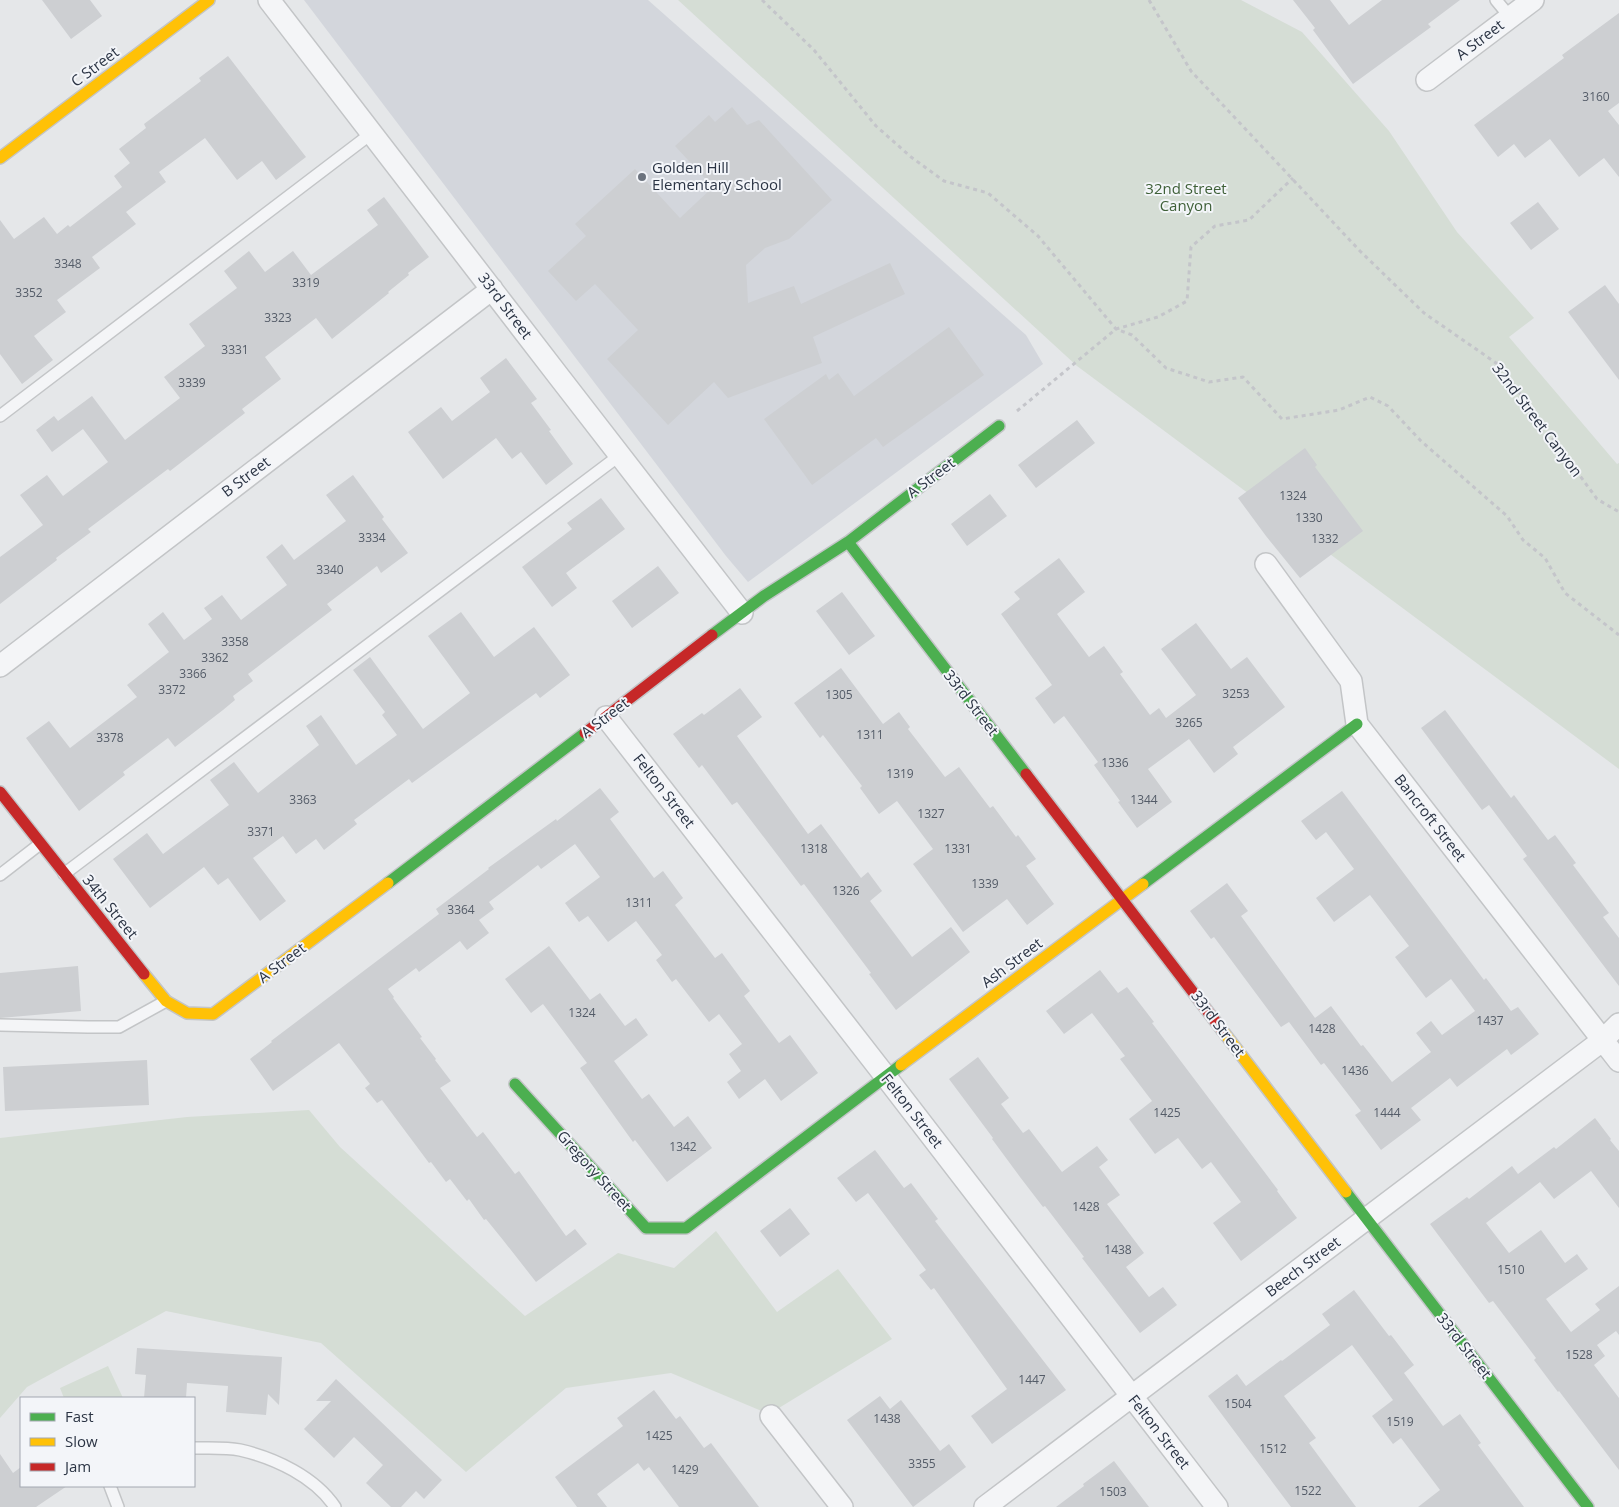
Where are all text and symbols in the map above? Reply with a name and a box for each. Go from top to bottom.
street label: A Street [1451,15,1507,64]
street label: C Street [66,42,122,91]
house number: 3160 [1582,88,1610,105]
place label: Golden Hill Elementary School [652,157,782,194]
marker: Golden Hill Elementary School [636,171,648,183]
park label: 32nd Street Canyon [1145,178,1227,215]
house number: 3348 [54,255,82,272]
street label: 33rd Street [474,268,537,343]
house number: 3319 [292,274,320,291]
house number: 3352 [15,284,43,301]
house number: 3323 [264,309,292,326]
house number: 3331 [221,341,249,358]
street label: 32nd Street Canyon [1488,358,1587,480]
house number: 3339 [178,374,206,391]
street label: B Street [217,452,274,501]
street label: A Street [902,453,958,502]
house number: 1324 [1279,487,1307,504]
house number: 1330 [1295,509,1323,526]
house number: 3334 [358,529,386,546]
house number: 1332 [1311,530,1339,547]
house number: 3340 [316,561,344,578]
house number: 3358 [221,633,249,650]
house number: 3362 [201,649,229,666]
house number: 3366 [179,665,207,682]
street label: 33rd Street [940,665,1004,739]
house number: 3372 [158,681,186,698]
house number: 3253 [1222,685,1250,702]
house number: 1305 [825,686,853,703]
street label: A Street [576,693,632,742]
house number: 3265 [1175,714,1203,731]
house number: 1311 [856,726,884,743]
house number: 3378 [96,729,124,746]
street label: Felton Street [629,749,700,832]
house number: 1336 [1101,754,1129,771]
house number: 1319 [886,765,914,782]
street label: Bancroft Street [1390,770,1471,865]
house number: 3363 [289,791,317,808]
house number: 1344 [1130,791,1158,808]
house number: 1327 [917,805,945,822]
house number: 3371 [247,823,275,840]
house number: 1318 [800,840,828,857]
house number: 1331 [944,840,972,857]
street label: 34th Street [79,870,143,943]
house number: 1339 [971,875,999,892]
house number: 1326 [832,882,860,899]
house number: 1311 [625,894,653,911]
house number: 3364 [447,901,475,918]
street label: Ash Street [977,933,1046,992]
street label: A Street [253,938,309,987]
street label: 33rd Street [1187,986,1250,1061]
house number: 1324 [568,1004,596,1021]
house number: 1437 [1476,1012,1504,1029]
house number: 1428 [1308,1020,1336,1037]
house number: 1436 [1341,1062,1369,1079]
street label: Felton Street [877,1069,948,1152]
house number: 1425 [1153,1104,1181,1121]
house number: 1444 [1373,1104,1401,1121]
street label: Gregory Street [553,1126,636,1215]
house number: 1342 [669,1138,697,1155]
house number: 1428 [1072,1198,1100,1215]
street label: Beech Street [1261,1232,1344,1301]
house number: 1438 [1104,1241,1132,1258]
house number: 1510 [1497,1261,1525,1278]
street label: 33rd Street [1433,1308,1497,1382]
house number: 1528 [1565,1346,1593,1363]
house number: 1447 [1018,1371,1046,1388]
street label: Felton Street [1124,1390,1195,1473]
house number: 1504 [1224,1395,1252,1412]
legend [20,1397,195,1487]
text: Fast [65,1406,94,1426]
house number: 1438 [873,1410,901,1427]
house number: 1519 [1386,1413,1414,1430]
house number: 1425 [645,1427,673,1444]
text: Slow [65,1431,98,1451]
house number: 1512 [1259,1440,1287,1457]
house number: 3355 [908,1455,936,1472]
text: Jam [63,1456,91,1476]
house number: 1429 [671,1461,699,1478]
house number: 1522 [1294,1482,1322,1499]
house number: 1503 [1099,1483,1127,1500]

